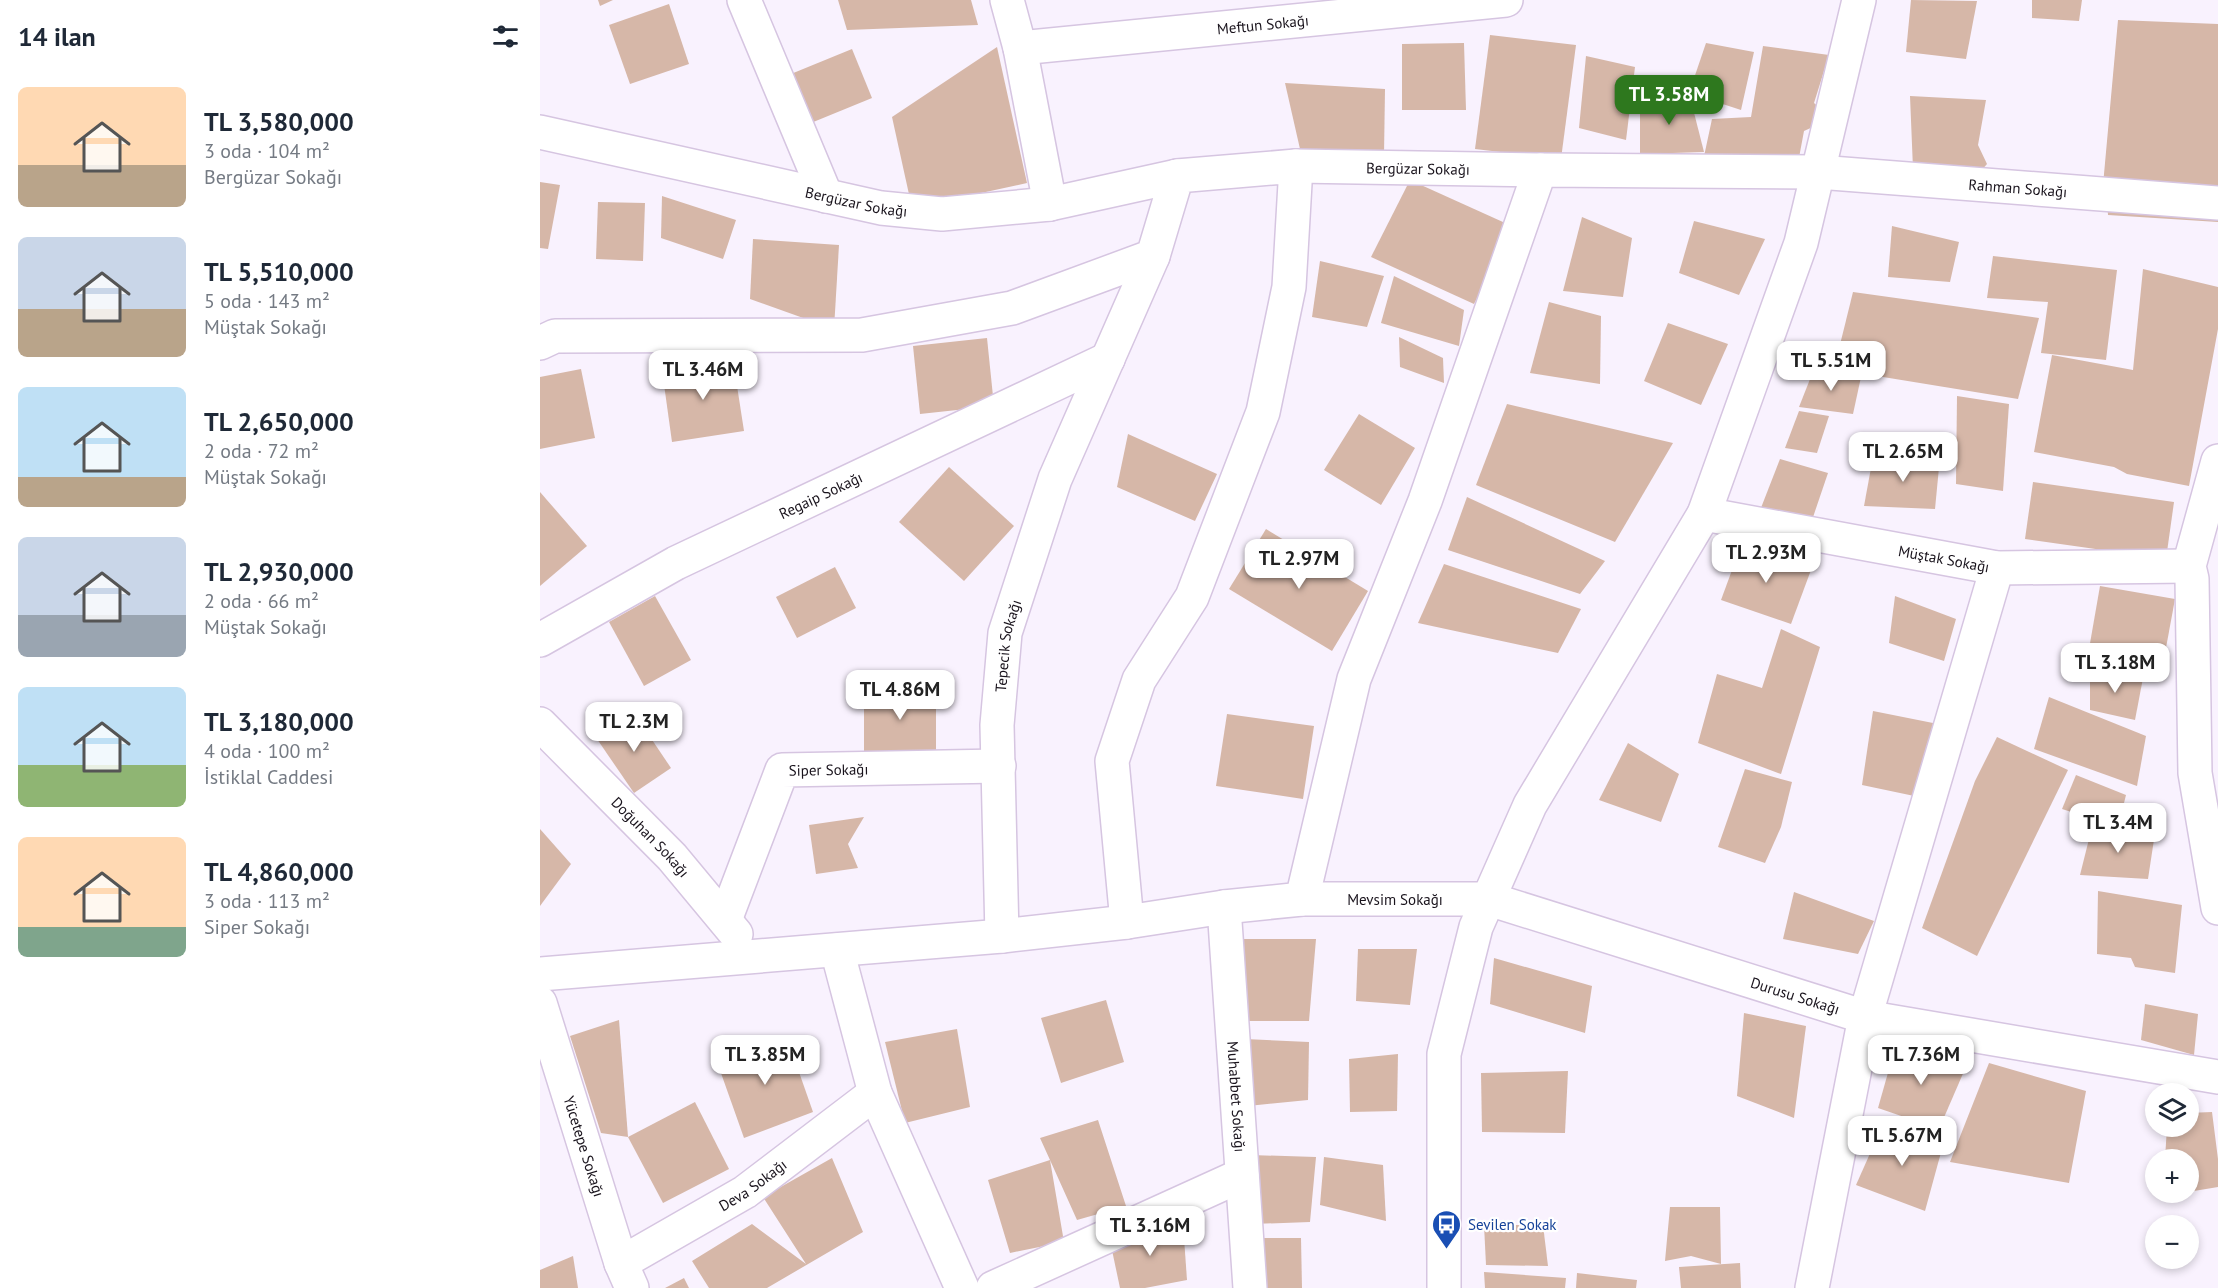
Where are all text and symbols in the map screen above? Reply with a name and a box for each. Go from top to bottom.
street label: Meftun Sokağı [1216,10,1310,38]
text: 14 ilan [18,20,96,53]
icon: filters [489,20,522,53]
pin: TL 3.58M [1607,75,1731,126]
text: TL 3.58M [1629,81,1709,107]
text: TL 3,580,000 [204,105,354,138]
icon: home [66,111,138,183]
text: 3 oda · 104 m² [204,138,330,164]
street label: Bergüzar Sokağı [1366,158,1470,178]
text: Bergüzar Sokağı [204,164,342,190]
street label: Rahman Sokağı [1968,174,2068,201]
street label: Bergüzar Sokağı [804,182,908,220]
text: TL 5,510,000 [204,255,354,288]
icon: home [66,261,138,333]
text: 5 oda · 143 m² [204,288,330,314]
text: Müştak Sokağı [204,314,327,340]
pin: TL 5.51M [1769,341,1893,392]
text: TL 5.51M [1791,347,1871,373]
pin: TL 3.46M [641,350,765,401]
text: TL 3.46M [663,356,743,382]
text: TL 2,650,000 [204,405,354,438]
icon: home [66,411,138,483]
pin: TL 2.65M [1841,432,1965,483]
text: 2 oda · 72 m² [204,438,319,464]
text: TL 2.65M [1863,438,1943,464]
text: Müştak Sokağı [204,464,327,490]
street label: Regaip Sokağı [776,467,865,523]
pin: TL 2.93M [1704,533,1828,584]
pin: TL 2.97M [1237,539,1361,590]
text: TL 2.93M [1726,539,1806,565]
street label: Müştak Sokağı [1897,541,1991,576]
text: TL 2.97M [1259,545,1339,571]
text: TL 2,930,000 [204,555,354,588]
icon: home [66,561,138,633]
text: 2 oda · 66 m² [204,588,319,614]
street label: Tepecik Sokağı [990,597,1025,693]
text: Müştak Sokağı [204,614,327,640]
pin: TL 3.18M [2053,643,2177,694]
text: TL 3.18M [2075,649,2155,675]
pin: TL 4.86M [838,670,962,721]
text: TL 4.86M [860,676,940,702]
pin: TL 2.3M [579,702,689,753]
text: TL 3,180,000 [204,705,354,738]
text: TL 2.3M [599,708,669,734]
icon: home [66,711,138,783]
text: 4 oda · 100 m² [204,738,330,764]
street label: Siper Sokağı [789,759,869,779]
text: İstiklal Caddesi [204,764,333,790]
street label: Doğuhan Sokağı [608,792,694,881]
pin: TL 3.4M [2063,803,2173,854]
text: TL 3.4M [2083,809,2153,835]
text: TL 4,860,000 [204,855,354,888]
icon: home [66,861,138,933]
text: 3 oda · 113 m² [204,888,330,914]
street label: Mevsim Sokağı [1347,890,1443,909]
text: Siper Sokağı [204,914,310,940]
street label: Durusu Sokağı [1748,972,1842,1018]
pin: TL 3.85M [703,1035,827,1086]
pin: TL 7.36M [1859,1035,1983,1086]
street label: Muhabbet Sokağı [1224,1040,1250,1153]
text: TL 3.85M [725,1041,805,1067]
text: TL 7.36M [1882,1041,1960,1067]
map controls [2145,1083,2199,1269]
button: layers [2145,1083,2199,1137]
street label: Yücetepe Sokağı [560,1093,609,1199]
pin: TL 5.67M [1840,1116,1964,1167]
text: TL 5.67M [1862,1122,1942,1148]
button: + [2145,1149,2199,1203]
street label: Deva Sokağı [715,1155,790,1215]
pin: TL 3.16M [1088,1206,1212,1257]
bus stop icon: Sevilen Sokak [1431,1208,1463,1250]
text: TL 3.16M [1110,1212,1190,1238]
place label: Sevilen Sokak [1468,1215,1557,1234]
button: − [2145,1215,2199,1269]

